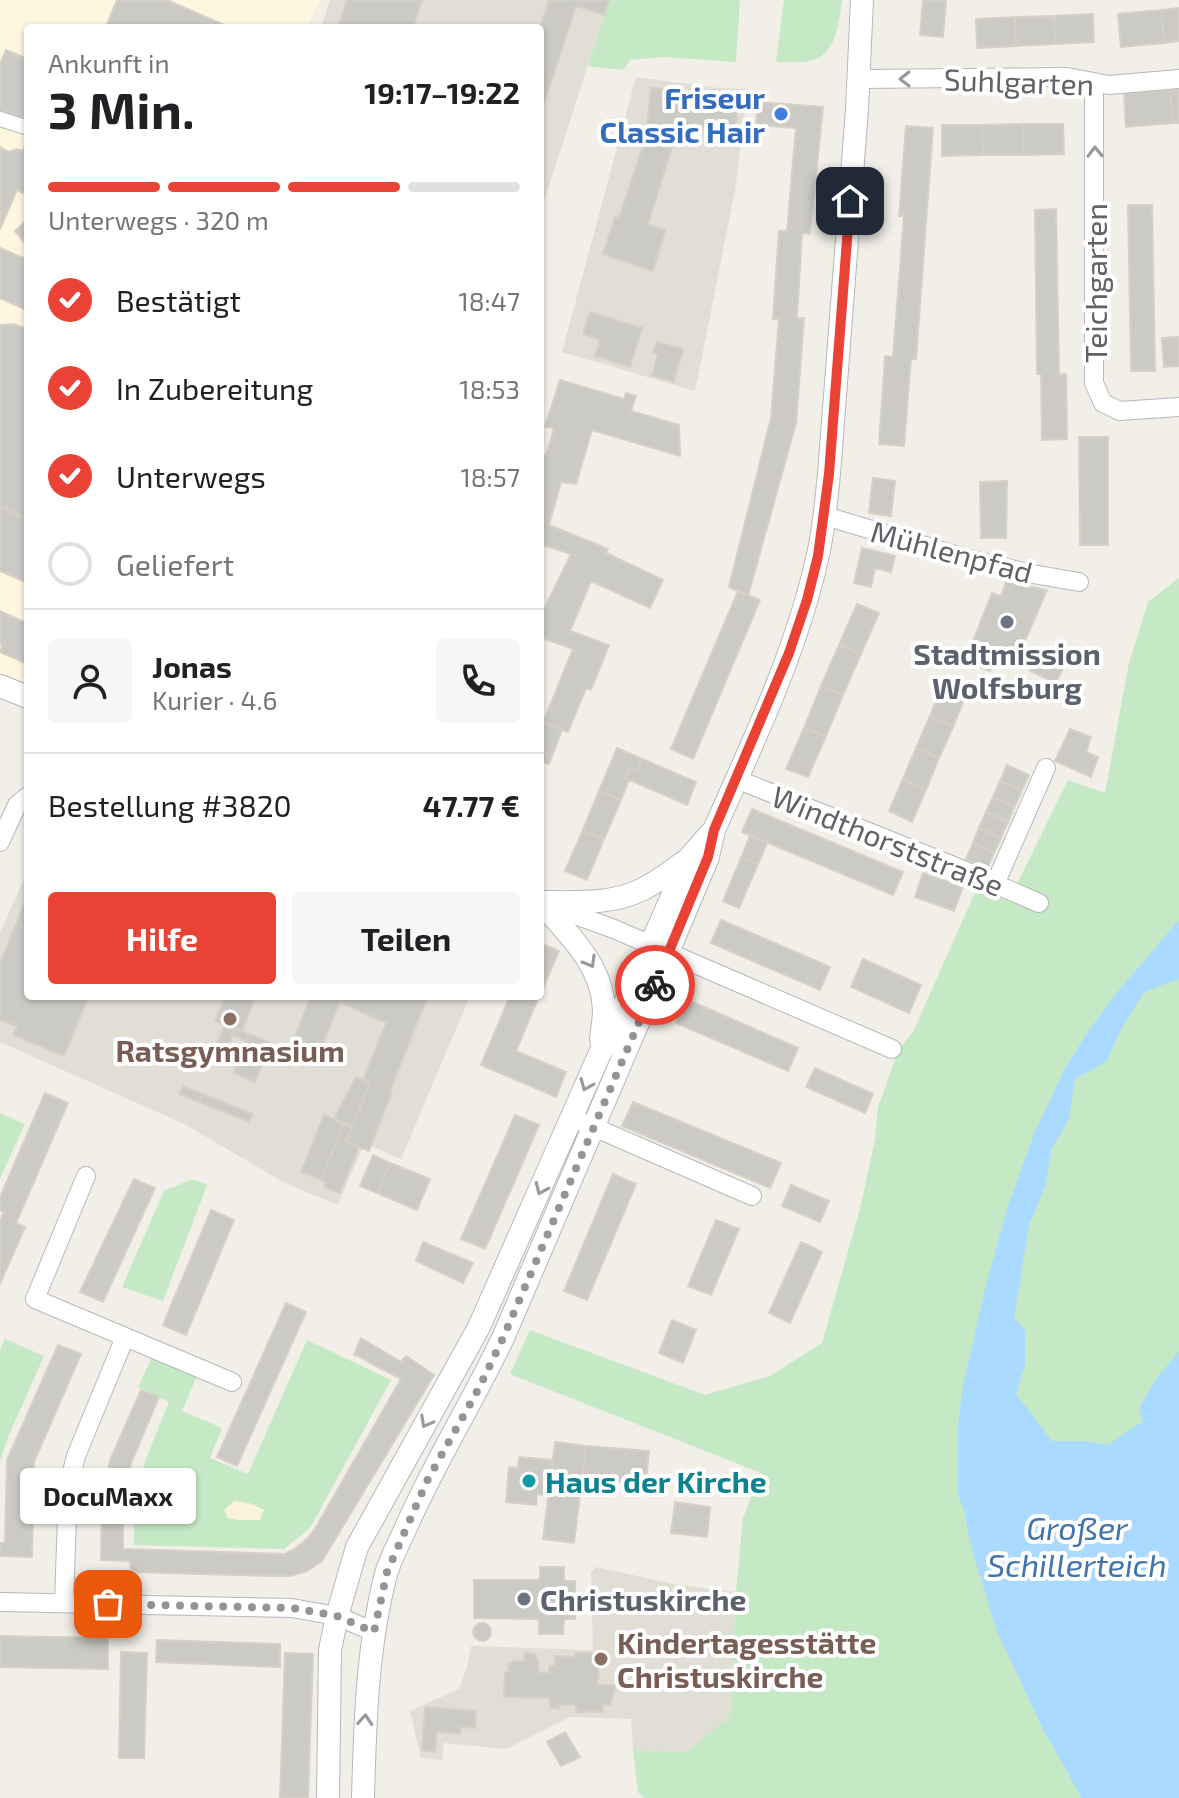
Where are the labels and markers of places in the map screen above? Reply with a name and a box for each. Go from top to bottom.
place label: Friseur Classic Hair [600,79,765,149]
marker: Friseur Classic Hair [772,105,790,123]
pin [816,167,884,235]
marker: Stadtmission Wolfsburg [998,613,1016,631]
place label: Stadtmission Wolfsburg [913,635,1101,705]
marker: Ratsgymnasium [221,1010,239,1028]
place label: Ratsgymnasium [115,1032,345,1069]
place label: Haus der Kirche [545,1463,767,1499]
callout: DocuMaxx [20,1468,196,1524]
marker: Haus der Kirche [520,1472,538,1490]
pin [74,1570,142,1638]
place label: Christuskirche [540,1581,747,1617]
marker: Christuskirche [515,1590,533,1608]
place label: Kindertagesstätte Christuskirche [617,1624,876,1694]
marker: Kindertagesstätte Christuskirche [592,1650,610,1668]

